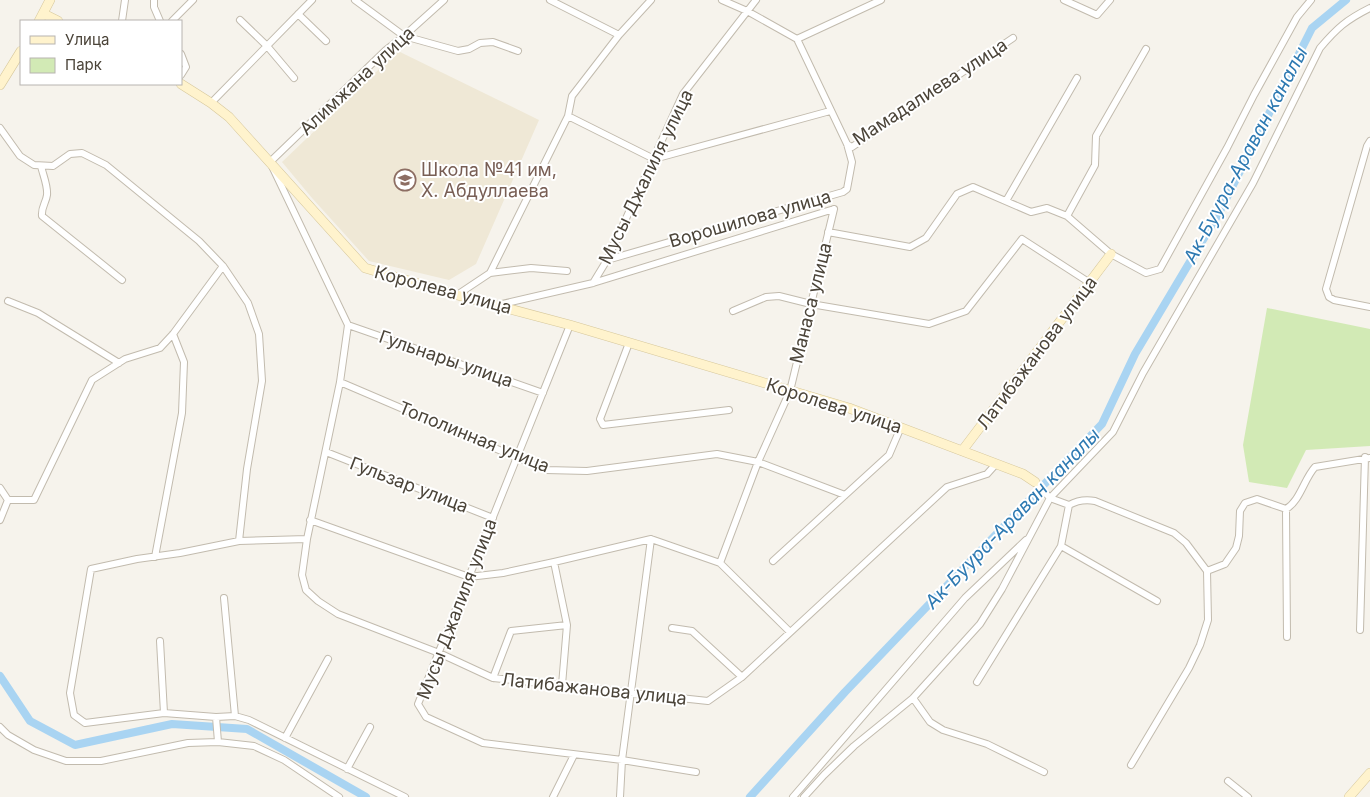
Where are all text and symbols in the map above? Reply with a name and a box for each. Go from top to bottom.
legend [20,20,182,85]
street label: Алимжана улица [295,22,418,139]
text: Улица [65,30,109,49]
street label: Мамадалиева улица [849,34,1011,149]
water label: Ак-Буура-Араван каналы [1178,43,1312,268]
text: Парк [65,55,102,74]
street label: Мусы Джалиля улица [594,86,697,268]
place label: Школа №41 им, Х. Абдуллаева [421,159,557,201]
school or university icon: Школа №41 им, Х. Абдуллаева [393,168,417,192]
street label: Ворошилова улица [666,185,833,252]
street label: Манаса улица [785,240,836,366]
street label: Королева улица [372,261,514,318]
street label: Латибажанова улица [972,272,1101,433]
street label: Гульнары улица [376,326,516,391]
street label: Королева улица [764,374,905,437]
street label: Тополинная улица [396,397,553,476]
water label: Ак-Буура-Араван каналы [919,423,1105,614]
street label: Гульзар улица [347,452,471,517]
street label: Мусы Джалиля улица [412,516,501,702]
street label: Латибажанова улица [500,668,688,709]

